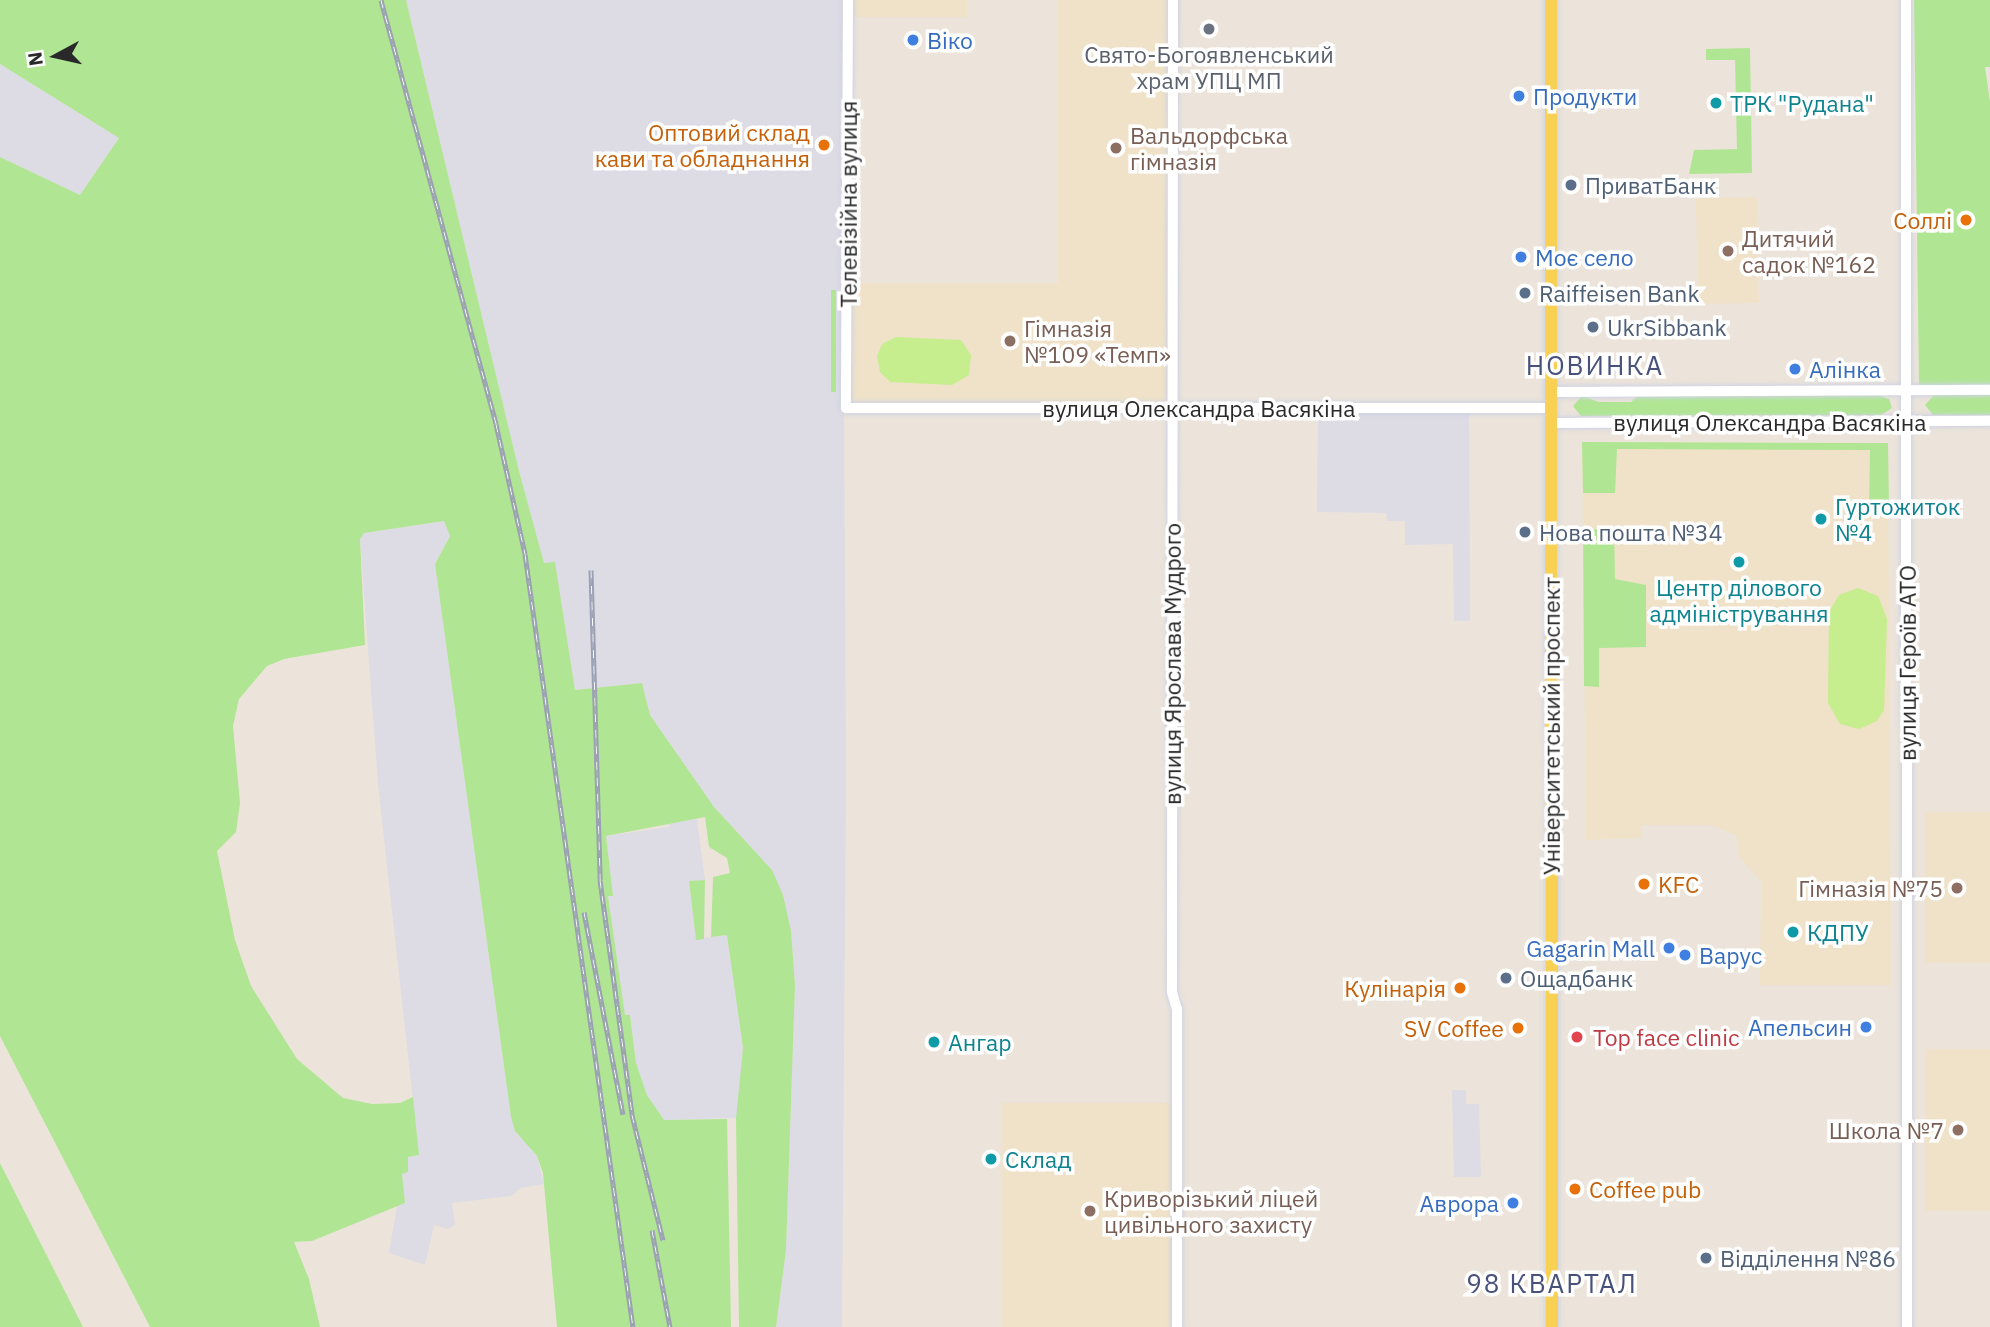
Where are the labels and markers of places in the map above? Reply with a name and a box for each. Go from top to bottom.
marker: Свято-Богоявленський храм УПЦ МП [1201,21,1217,37]
place label: Віко [927,26,973,54]
marker: Віко [905,32,921,48]
place label: Свято-Богоявленський храм УПЦ МП [1084,40,1334,94]
place label: Продукти [1533,82,1637,110]
marker: Продукти [1511,88,1527,104]
place label: ТРК "Рудана" [1730,89,1874,117]
marker: ТРК "Рудана" [1708,95,1724,111]
place label: Оптовий склад кави та обладнання [595,118,810,172]
place label: Вальдорфська гімназія [1130,121,1288,175]
marker: Оптовий склад кави та обладнання [816,137,832,153]
marker: Вальдорфська гімназія [1108,140,1124,156]
place label: ПриватБанк [1585,171,1716,199]
marker: ПриватБанк [1563,177,1579,193]
place label: Соллі [1893,206,1952,234]
marker: Соллі [1958,212,1974,228]
place label: Дитячий садок №162 [1742,224,1876,278]
place label: Моє село [1535,243,1634,271]
marker: Дитячий садок №162 [1720,243,1736,259]
marker: Моє село [1513,249,1529,265]
place label: Raiffeisen Bank [1539,279,1700,307]
marker: Raiffeisen Bank [1517,285,1533,301]
place label: UkrSibbank [1607,313,1727,341]
place label: Гімназія №109 «Темп» [1024,314,1171,368]
marker: UkrSibbank [1585,319,1601,335]
marker: Гімназія №109 «Темп» [1002,333,1018,349]
place label: Алінка [1809,355,1881,383]
marker: Алінка [1787,361,1803,377]
place label: Гуртожиток №4 [1835,492,1960,546]
marker: Гуртожиток №4 [1813,511,1829,527]
place label: Нова пошта №34 [1539,518,1722,546]
marker: Нова пошта №34 [1517,524,1533,540]
marker: Центр ділового адміністрування [1731,554,1747,570]
place label: Центр ділового адміністрування [1649,573,1829,627]
place label: KFC [1658,870,1699,898]
place label: Гімназія №75 [1798,874,1943,902]
marker: KFC [1636,876,1652,892]
marker: Гімназія №75 [1949,880,1965,896]
place label: КДПУ [1807,918,1869,946]
marker: КДПУ [1785,924,1801,940]
place label: Gagarin Mall [1526,934,1655,962]
marker: Gagarin Mall [1661,940,1677,956]
place label: Варус [1699,941,1762,969]
marker: Варус [1677,947,1693,963]
place label: Ощадбанк [1520,964,1633,992]
marker: Ощадбанк [1498,970,1514,986]
place label: Кулінарія [1344,974,1446,1002]
marker: Кулінарія [1452,980,1468,996]
place label: Апельсин [1748,1013,1852,1041]
place label: SV Coffee [1404,1014,1504,1042]
marker: Апельсин [1858,1019,1874,1035]
marker: SV Coffee [1510,1020,1526,1036]
place label: Top face clinic [1593,1023,1739,1051]
marker: Top face clinic [1567,1027,1587,1047]
place label: Ангар [948,1028,1012,1056]
marker: Ангар [926,1034,942,1050]
place label: Школа №7 [1829,1116,1944,1144]
marker: Школа №7 [1950,1122,1966,1138]
place label: Склад [1005,1145,1071,1173]
marker: Склад [983,1151,999,1167]
place label: Coffee pub [1589,1175,1701,1203]
marker: Coffee pub [1567,1181,1583,1197]
place label: Криворізький ліцей цивільного захисту [1104,1184,1318,1238]
place label: Аврора [1420,1189,1499,1217]
marker: Аврора [1505,1195,1521,1211]
marker: Криворізький ліцей цивільного захисту [1082,1203,1098,1219]
place label: Відділення №86 [1720,1244,1896,1272]
marker: Відділення №86 [1698,1250,1714,1266]

